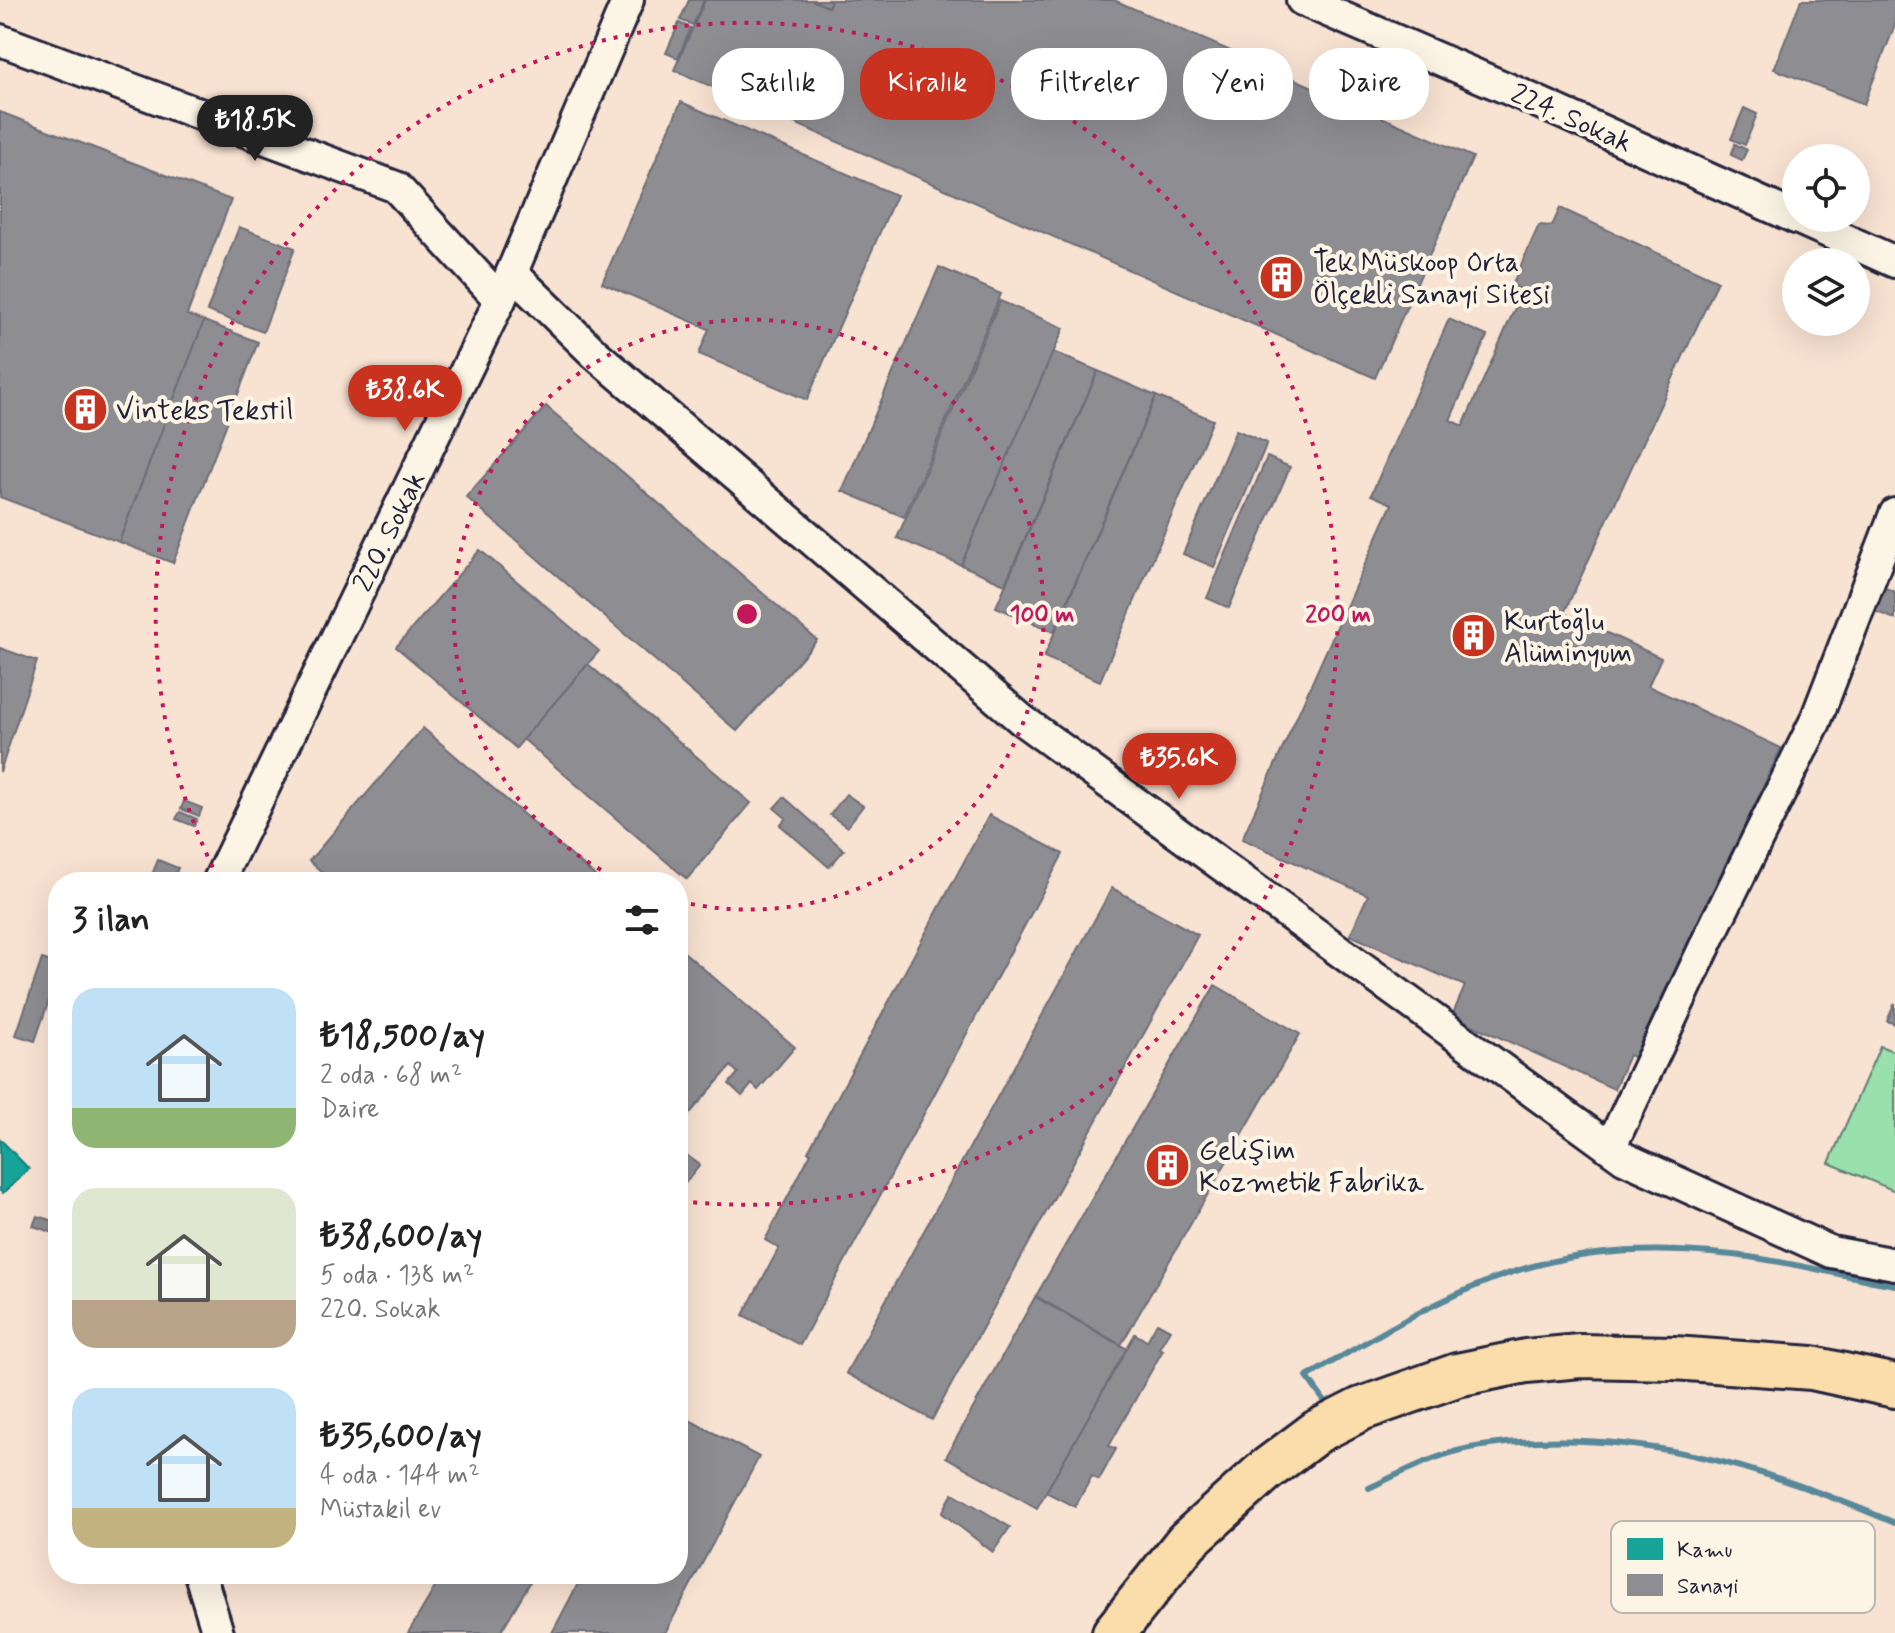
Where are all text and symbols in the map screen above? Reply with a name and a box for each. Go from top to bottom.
chip: Satılık [712,48,844,120]
chip: Kiralık [860,48,995,120]
chip: Filtreler [1011,48,1167,120]
chip: Yeni [1183,48,1293,120]
chip: Daire [1309,48,1429,120]
street label: 224. Sokak [1504,76,1638,163]
pin: ₺18.5K [190,95,320,163]
text: ₺18.5K [215,104,295,138]
map controls [1782,144,1870,336]
button: locate [1782,144,1870,232]
place label: Tek Müskoop Orta Ölçekli Sanayi Sitesi [1313,245,1550,314]
button: layers [1782,248,1870,336]
building icon: Tek Müskoop Orta Ölçekli Sanayi Sitesi [1258,253,1306,301]
pin: ₺38.6K [340,365,470,433]
text: ₺38.6K [366,374,444,408]
building icon: Vinteks Tekstil [61,385,109,433]
place label: Vinteks Tekstil [116,393,294,430]
street label: 220. Sokak [345,466,435,598]
centre of rings [733,600,761,628]
text: 100 m [1010,600,1074,631]
text: 200 m [1305,600,1371,631]
place label: Kurtoğlu Alüminyum [1504,604,1632,673]
building icon: Kurtoğlu Alüminyum [1449,612,1497,660]
pin: ₺35.6K [1114,733,1244,801]
text: ₺35.6K [1140,742,1218,776]
text: 3 ilan [72,898,150,943]
icon: filters [620,898,664,942]
text: ₺18,500/ay [320,1014,485,1059]
icon: home [136,1020,232,1116]
text: 2 oda · 68 m² [320,1059,462,1093]
text: Daire [320,1093,379,1127]
place label: Gelişim Kozmetik Fabrika [1199,1133,1424,1202]
building icon: Gelişim Kozmetik Fabrika [1144,1141,1192,1189]
text: ₺38,600/ay [320,1214,482,1259]
icon: home [136,1220,232,1316]
text: 5 oda · 138 m² [320,1259,474,1293]
text: 220. Sokak [320,1293,440,1327]
text: ₺35,600/ay [320,1414,482,1459]
icon: home [136,1420,232,1516]
text: 4 oda · 144 m² [320,1459,480,1493]
text: Müstakil ev [320,1493,441,1527]
legend [1611,1521,1875,1613]
text: Kamu [1677,1537,1732,1565]
text: Sanayi [1677,1573,1738,1601]

